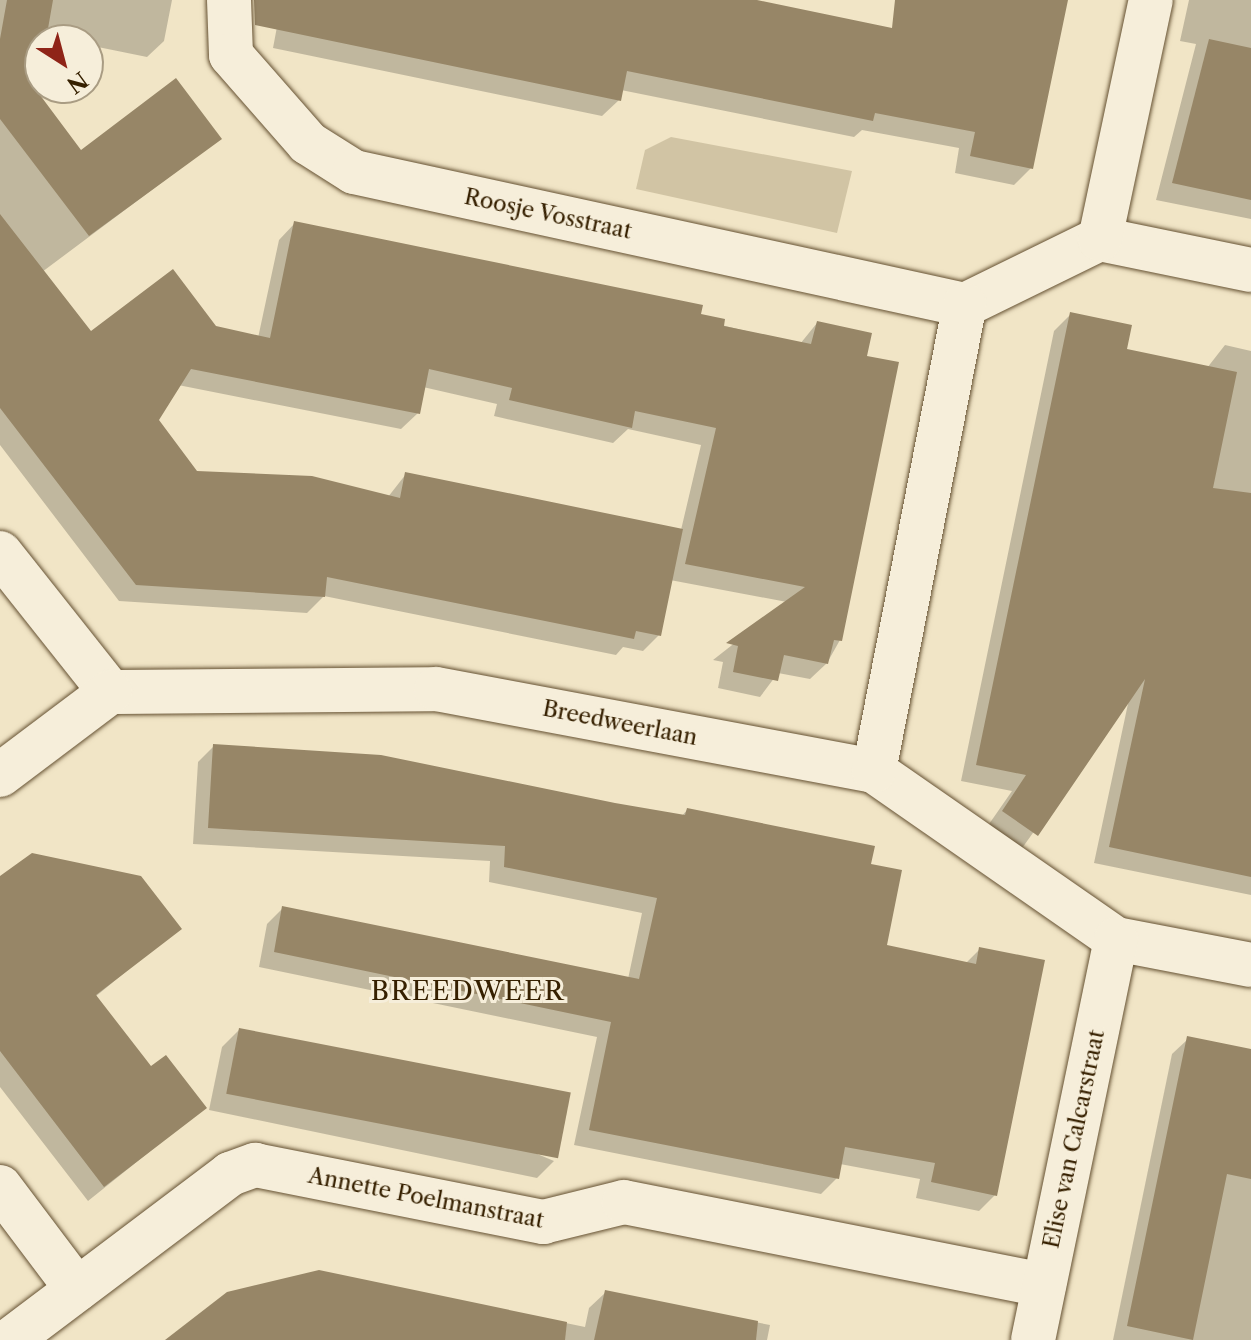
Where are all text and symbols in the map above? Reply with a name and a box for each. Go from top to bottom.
north arrow [24,24,104,104]
text: N [62,66,93,99]
street label: Roosje Vosstraat [461,183,635,245]
street label: Breedweerlaan [540,695,700,751]
district label: BREEDWEER [371,976,565,1008]
street label: Elise van Calcarstraat [1038,1027,1110,1251]
street label: Annette Poelmanstraat [306,1162,546,1234]

